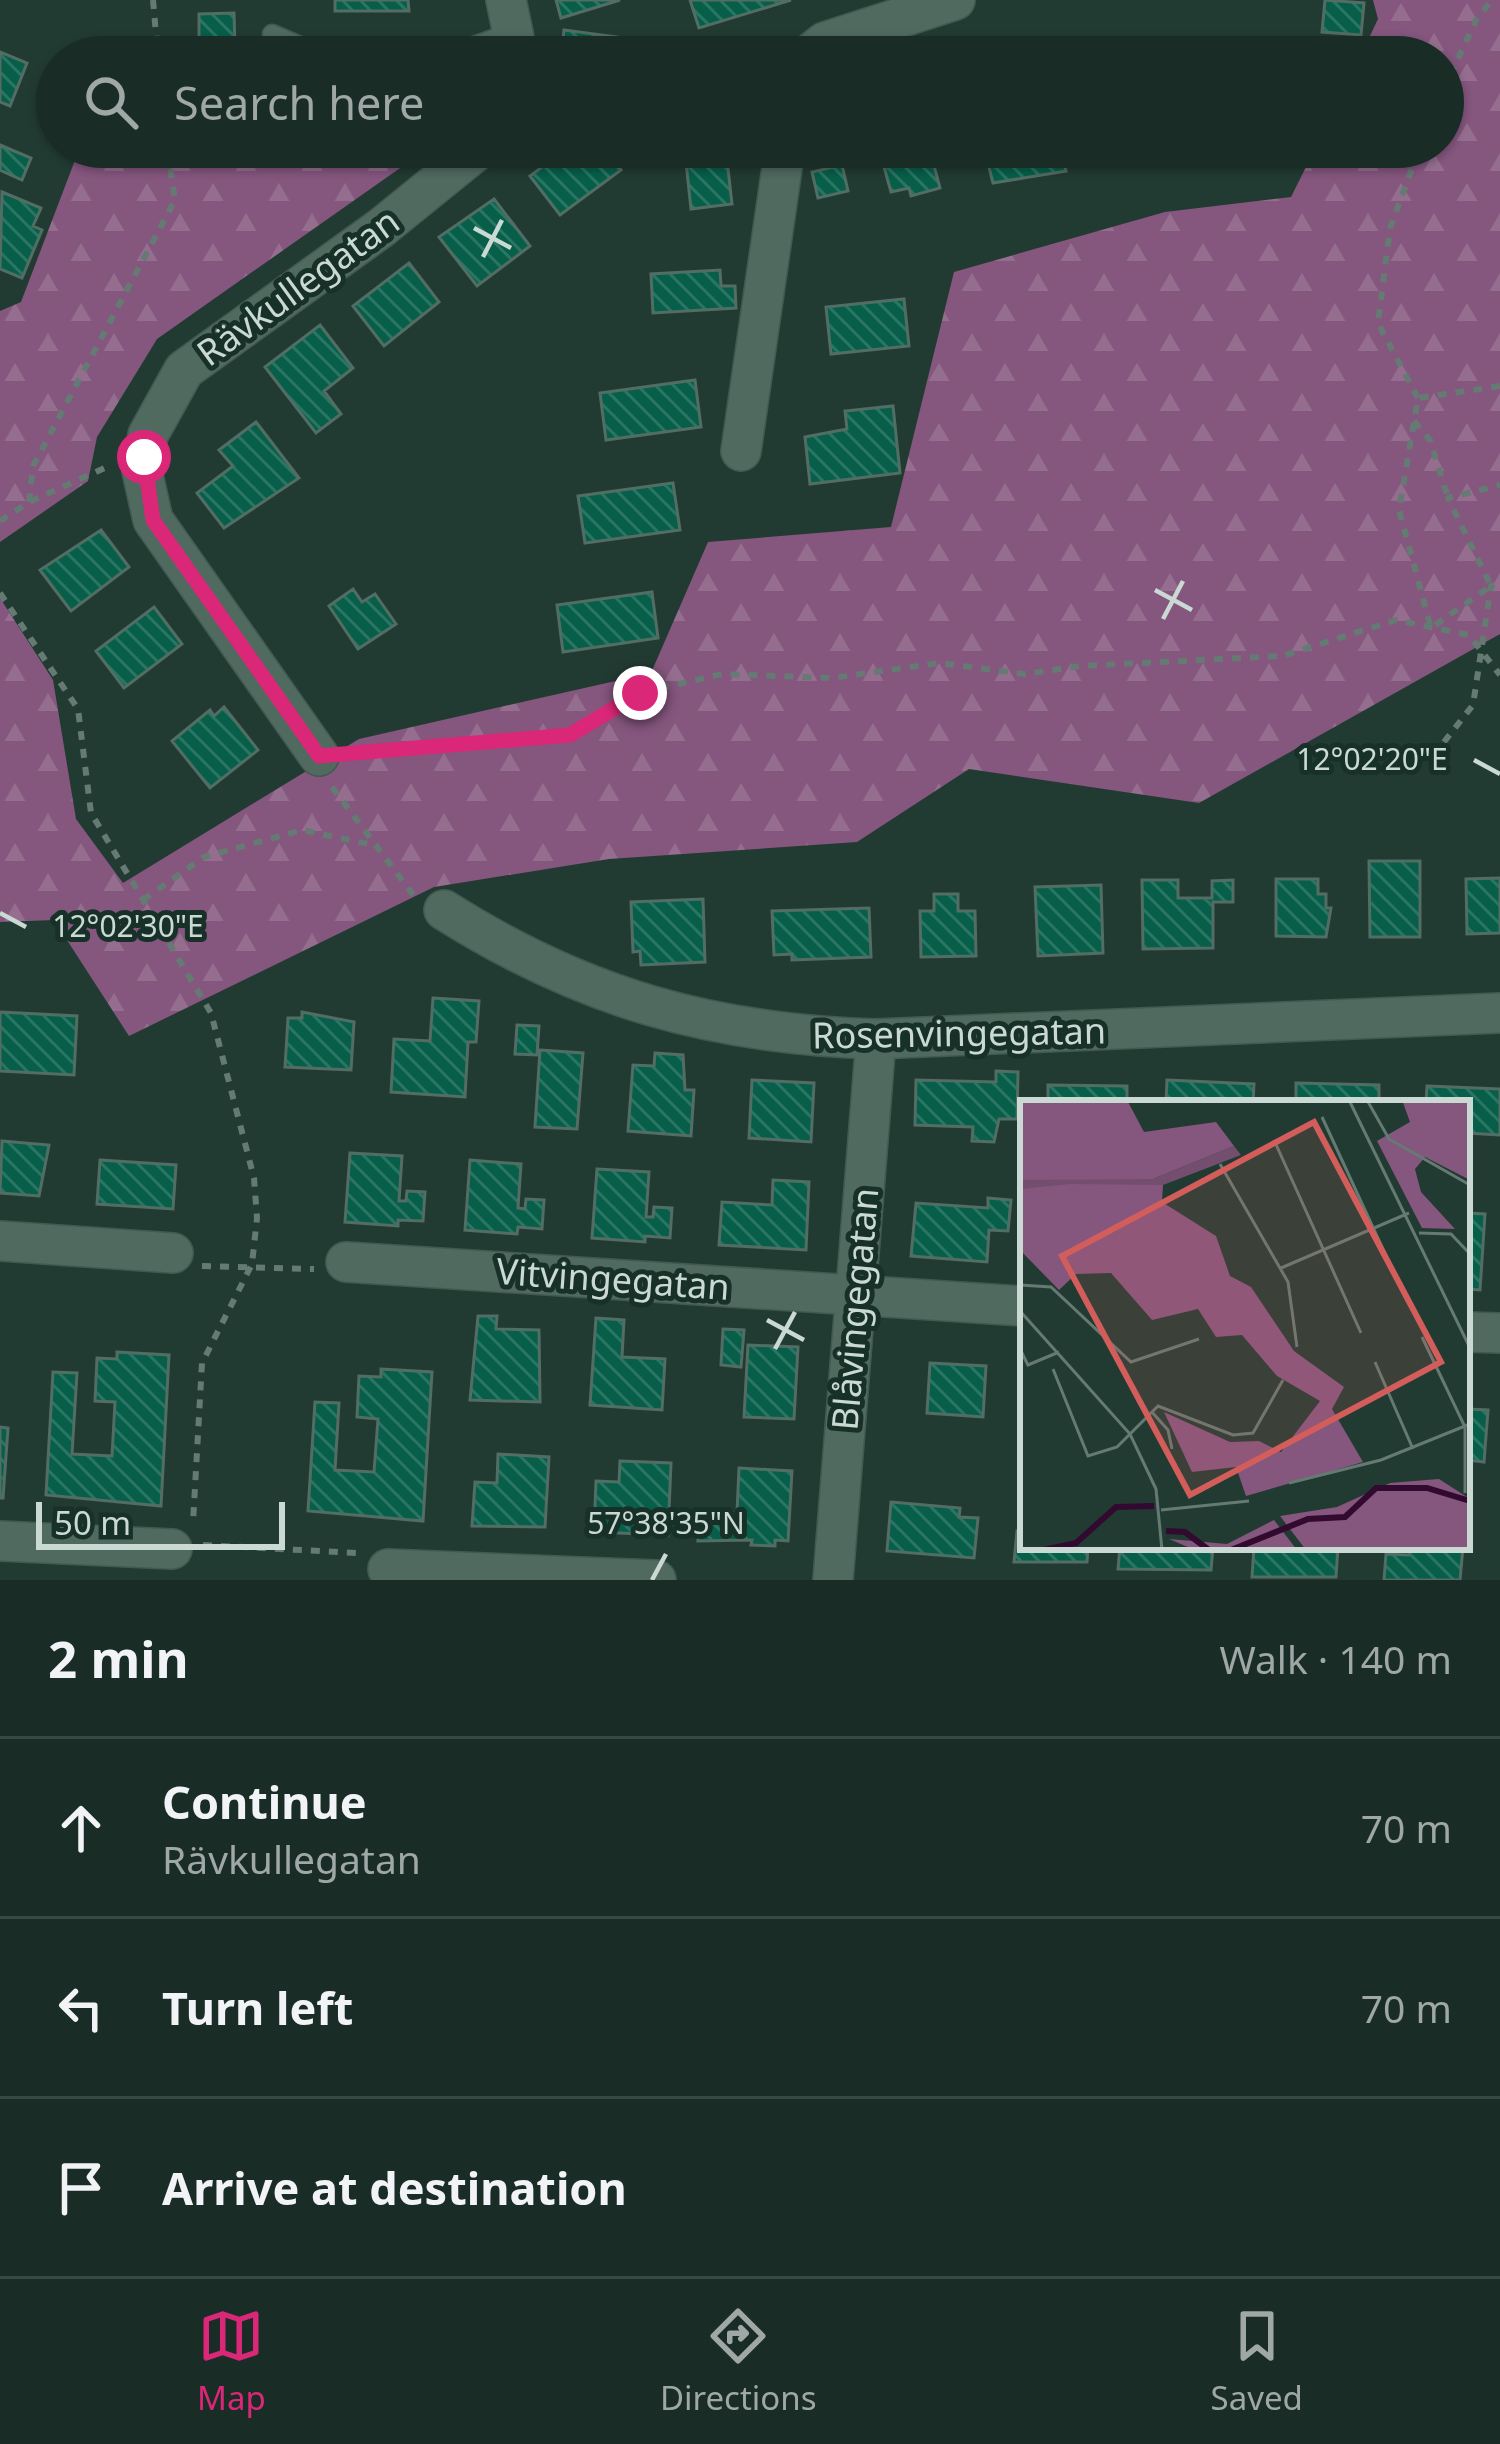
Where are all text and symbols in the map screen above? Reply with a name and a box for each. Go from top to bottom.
search box [36,36,1464,168]
icon: search [78,69,144,135]
text: Search here [174,72,424,133]
street label: Rävkullegatan [187,197,409,377]
route start [117,430,171,484]
route end [613,666,667,720]
text: 12°02'20"E [1296,738,1448,779]
text: 12°02'30"E [52,905,204,946]
street label: Rosenvingegatan [812,1005,1106,1060]
inset map [1020,1100,1470,1550]
street label: Blåvingegatan [820,1186,889,1432]
street label: Vitvingegatan [495,1246,731,1311]
scale bar [36,1496,285,1549]
text: 50 m [54,1500,131,1545]
text: 57°38'35"N [587,1502,745,1543]
text: 2 min [48,1623,189,1693]
text: Walk · 140 m [1219,1632,1452,1685]
text: Continue [162,1771,367,1832]
icon: ahead [48,1795,114,1861]
text: 70 m [1361,1801,1452,1854]
text: Rävkullegatan [162,1832,421,1885]
icon: left [48,1975,114,2041]
text: Turn left [162,1977,353,2038]
text: 70 m [1361,1981,1452,2034]
icon: arrive [48,2155,114,2221]
text: Arrive at destination [162,2157,627,2218]
tab: Map [197,2303,266,2420]
tab: Directions [660,2303,817,2420]
tab: Saved [1211,2303,1303,2420]

